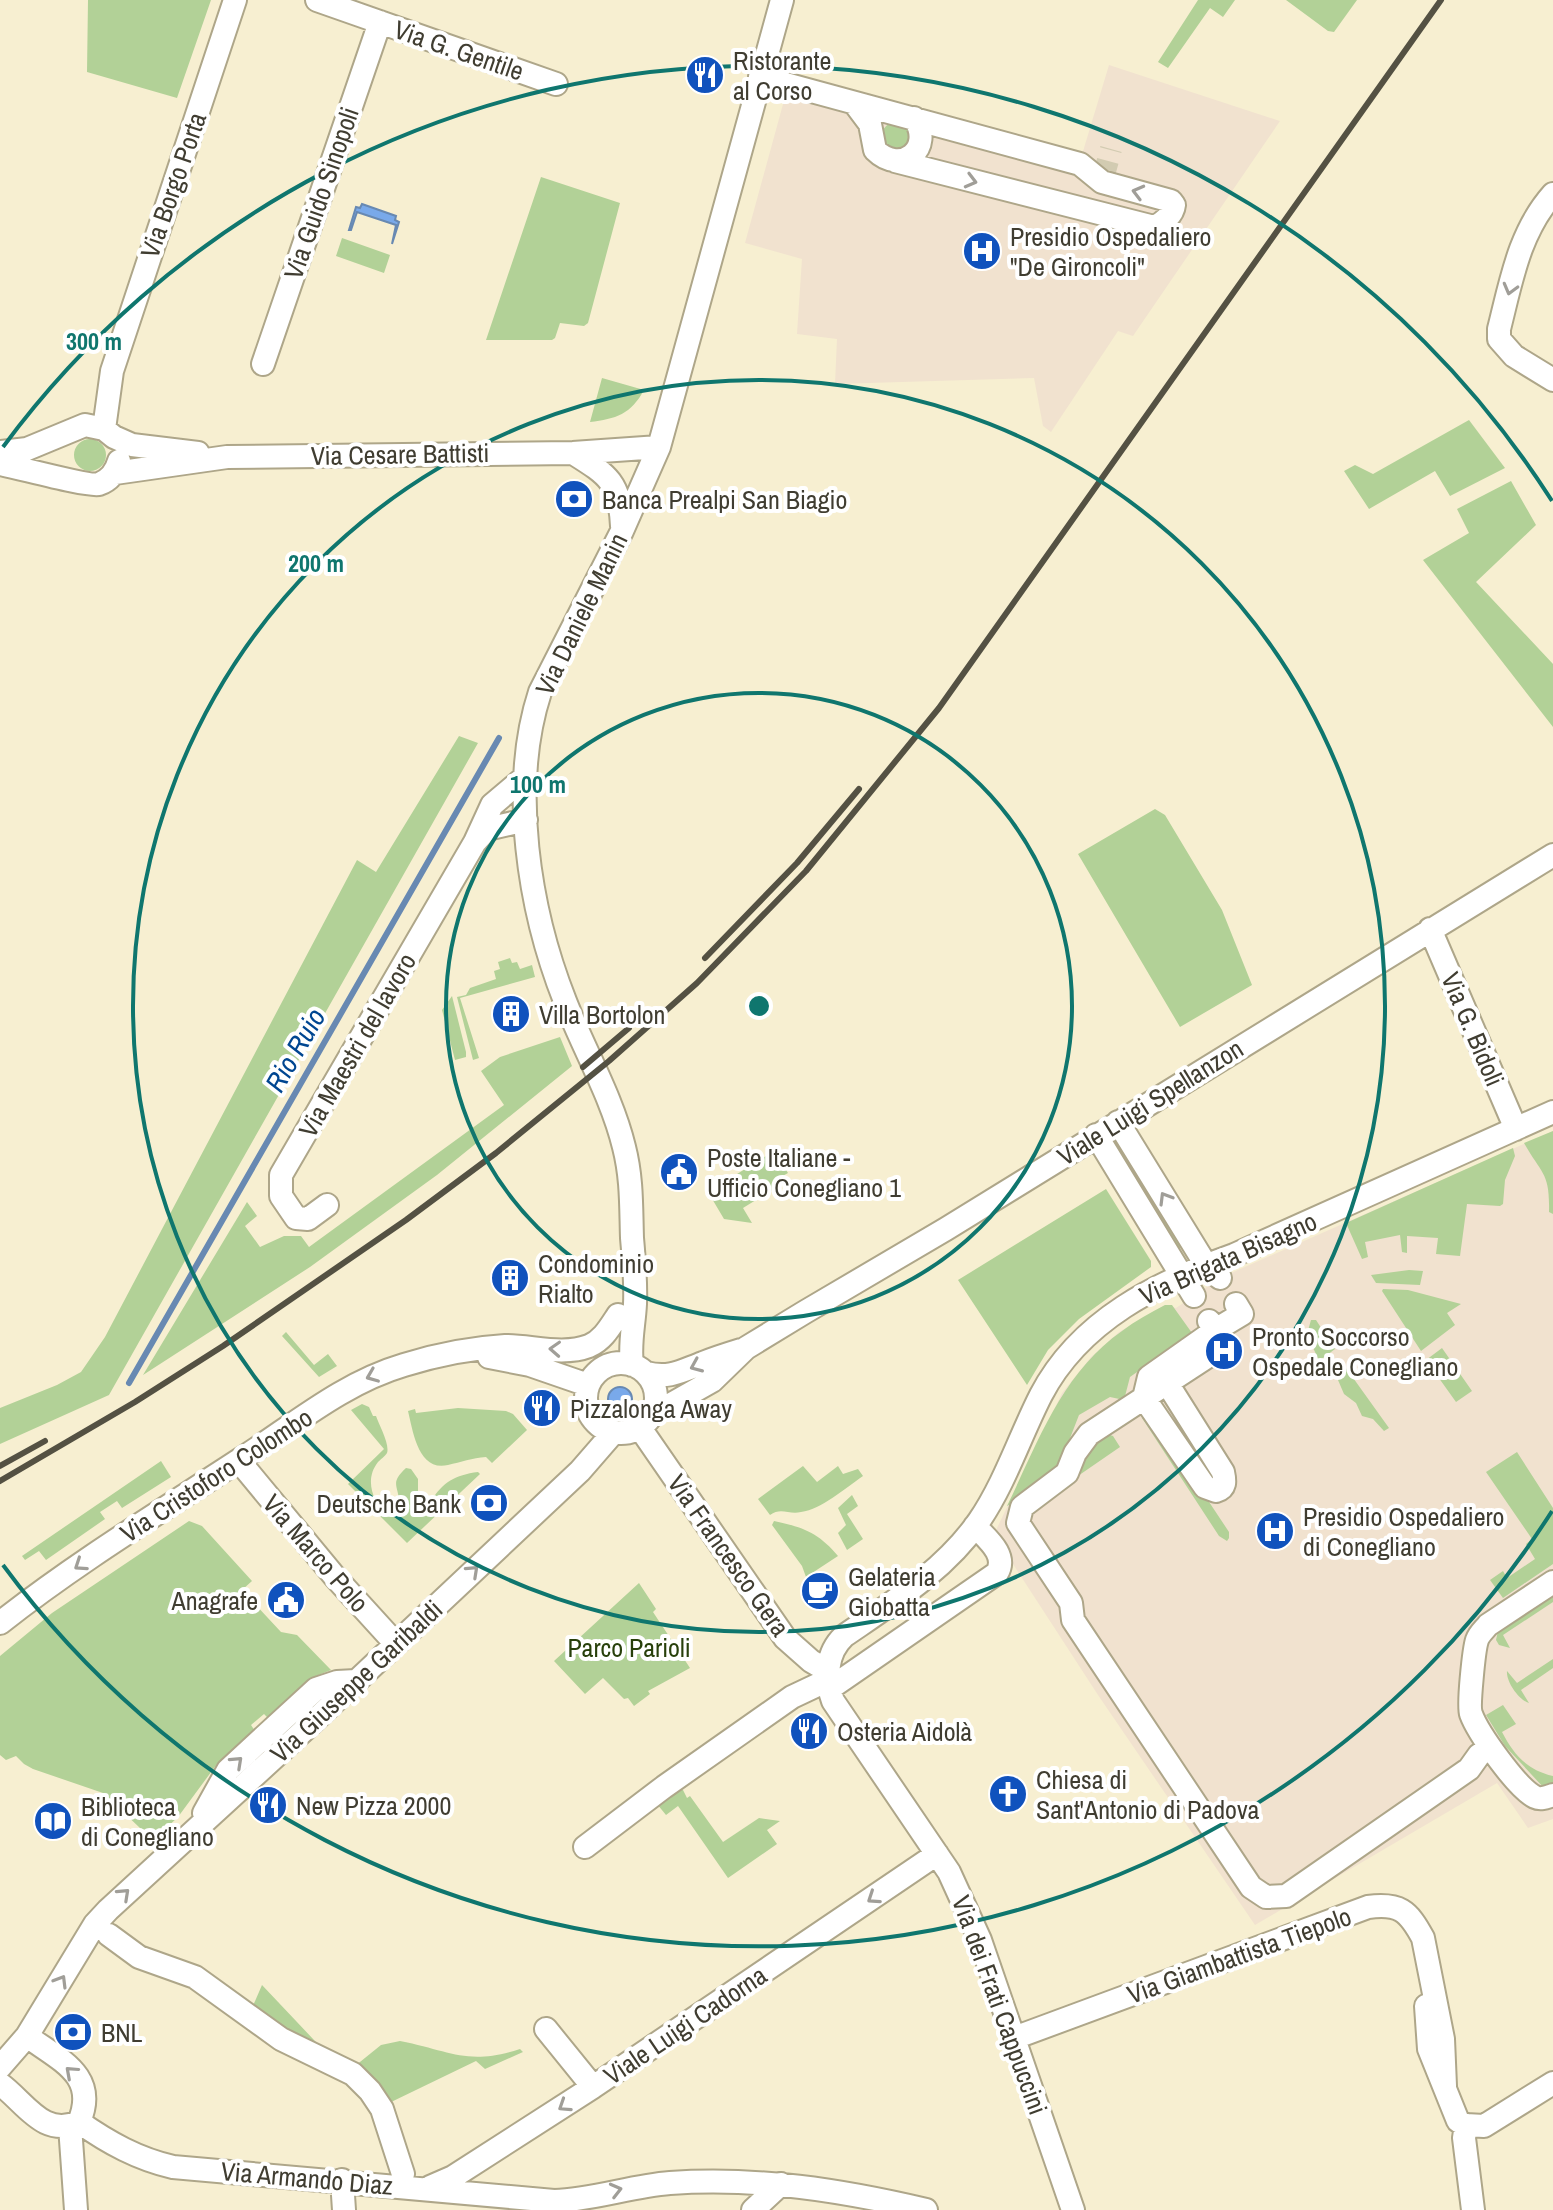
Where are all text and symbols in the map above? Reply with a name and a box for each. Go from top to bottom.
street label: Via G. Gentile [390,12,528,88]
place label: Ristorante al Corso [733,43,831,108]
restaurant icon: Ristorante al Corso [684,54,726,96]
street label: Via Guido Sinopoli [275,102,367,284]
street label: Via Borgo Porta [132,108,214,262]
one-way arrow [963,172,977,189]
one-way arrow [1132,185,1146,201]
place label: Presidio Ospedaliero "De Gironcoli" [1010,219,1211,284]
hospital icon: Presidio Ospedaliero "De Gironcoli" [961,230,1003,272]
one-way arrow [1502,282,1519,296]
text: 300 m [66,325,122,357]
street label: Via Cesare Battisti [310,435,490,473]
bank icon: Banca Prealpi San Biagio [553,478,595,520]
place label: Banca Prealpi San Biagio [602,482,847,517]
street label: Via Daniele Manin [527,527,635,701]
text: 200 m [288,547,344,579]
text: 100 m [510,768,566,800]
street label: Via Maestri del lavoro [290,947,424,1143]
street label: Via G. Bidoli [1433,967,1513,1091]
centre of rings [745,992,773,1020]
building icon: Villa Bortolon [490,993,532,1035]
place label: Villa Bortolon [539,997,665,1032]
water label: Rio Ruio [256,1001,334,1099]
street label: Viale Luigi Spellanzon [1050,1031,1250,1173]
place label: Poste Italiane - Ufficio Conegliano 1 [707,1140,901,1205]
public building icon: Poste Italiane - Ufficio Conegliano 1 [658,1151,700,1193]
one-way arrow [1159,1192,1175,1207]
street label: Via Brigata Bisagno [1134,1203,1322,1313]
place label: Condominio Rialto [538,1246,654,1311]
building icon: Condominio Rialto [489,1257,531,1299]
place label: Pronto Soccorso Ospedale Conegliano [1252,1319,1458,1384]
hospital icon: Pronto Soccorso Ospedale Conegliano [1203,1330,1245,1372]
one-way arrow [548,1341,561,1358]
one-way arrow [690,1357,704,1373]
one-way arrow [366,1367,380,1383]
restaurant icon: Pizzalonga Away [521,1387,563,1429]
place label: Pizzalonga Away [570,1391,732,1426]
street label: Via Cristoforo Colombo [113,1400,319,1550]
street label: Via Francesco Gera [660,1467,798,1643]
bank icon: Deutsche Bank [468,1482,510,1524]
place label: Deutsche Bank [316,1486,461,1521]
street label: Via Marco Polo [255,1487,377,1619]
place label: Presidio Ospedaliero di Conegliano [1303,1499,1504,1564]
hospital icon: Presidio Ospedaliero di Conegliano [1254,1510,1296,1552]
one-way arrow [75,1555,89,1570]
place label: Gelateria Giobatta [848,1559,936,1624]
one-way arrow [464,1566,478,1581]
cafe icon: Gelateria Giobatta [799,1570,841,1612]
public building icon: Anagrafe [265,1579,307,1621]
place label: Anagrafe [170,1583,258,1618]
street label: Via Giuseppe Garibaldi [262,1592,450,1770]
park label: Parco Parioli [567,1630,691,1665]
restaurant icon: Osteria Aidolà [788,1710,830,1752]
place label: Osteria Aidolà [837,1714,972,1749]
one-way arrow [228,1757,242,1772]
place label: Chiesa di Sant'Antonio di Padova [1036,1762,1260,1827]
church icon: Chiesa di Sant'Antonio di Padova [987,1773,1029,1815]
restaurant icon: New Pizza 2000 [247,1784,289,1826]
place label: New Pizza 2000 [296,1788,451,1823]
place label: Biblioteca di Conegliano [81,1789,214,1854]
library icon: Biblioteca di Conegliano [32,1800,74,1842]
one-way arrow [867,1888,881,1903]
one-way arrow [115,1890,130,1904]
street label: Via dei Frati Cappuccini [944,1891,1056,2119]
street label: Via Giambattista Tiepolo [1122,1898,1356,2012]
street label: Viale Luigi Cadorna [597,1957,773,2092]
one-way arrow [51,1975,67,1990]
bank icon: BNL [52,2011,94,2053]
place label: BNL [101,2015,143,2050]
one-way arrow [66,2066,80,2081]
one-way arrow [559,2096,573,2111]
street label: Via Armando Diaz [219,2153,395,2203]
one-way arrow [609,2183,622,2200]

